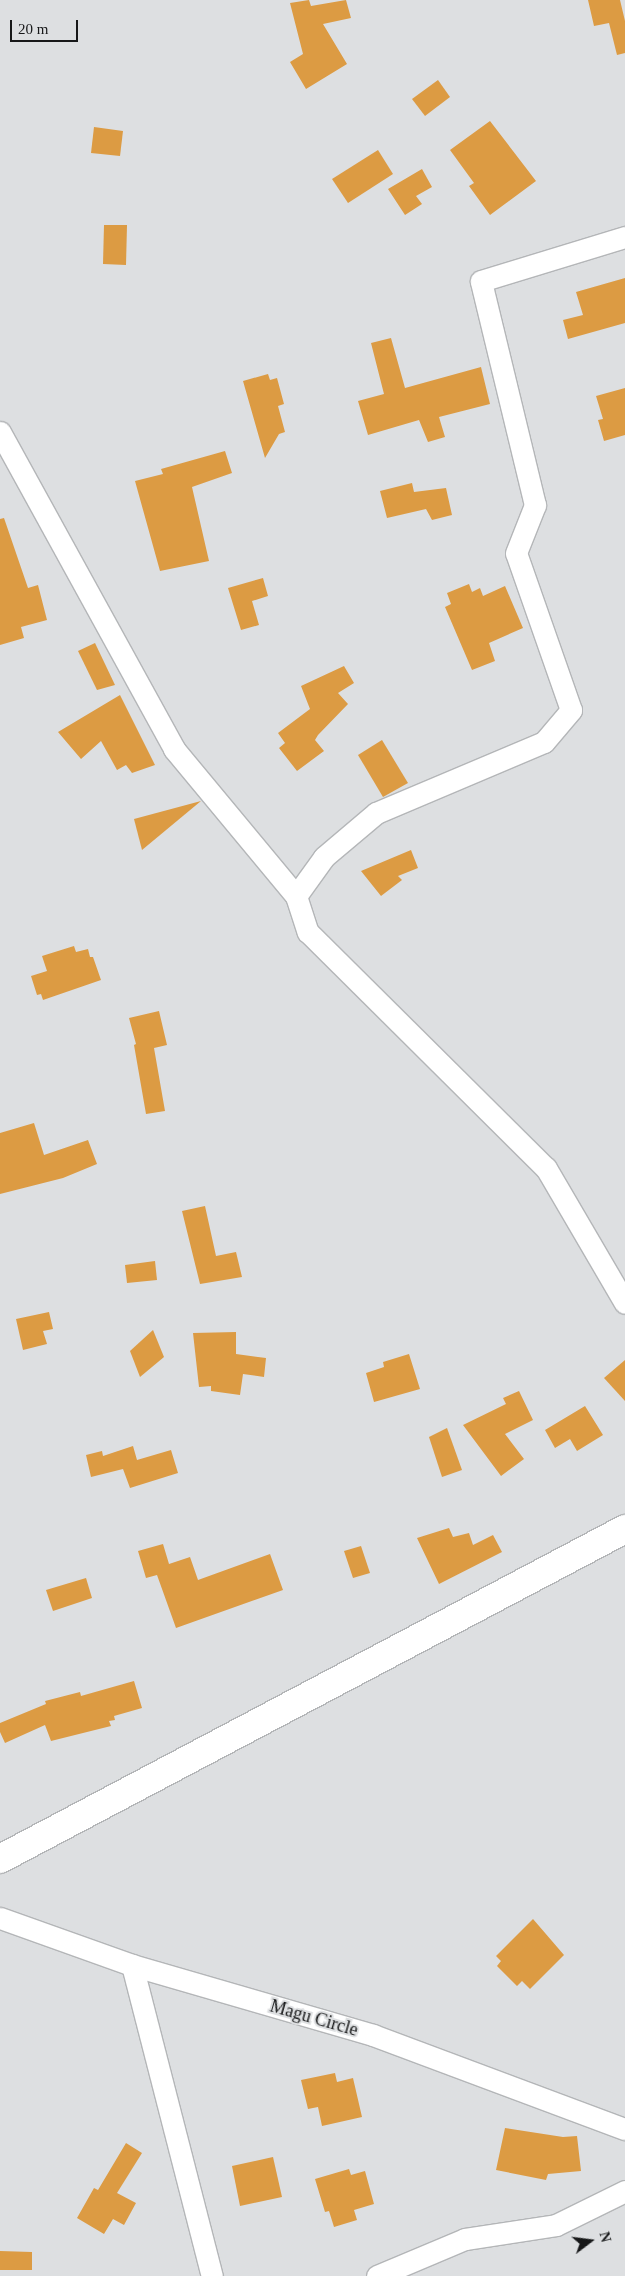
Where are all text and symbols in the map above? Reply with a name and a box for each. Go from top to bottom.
scale bar [12,10,80,42]
text: 20 m [18,21,48,37]
street label: Magu Circle [268,1995,360,2041]
north arrow [565,2216,615,2266]
text: N [596,2230,614,2244]

